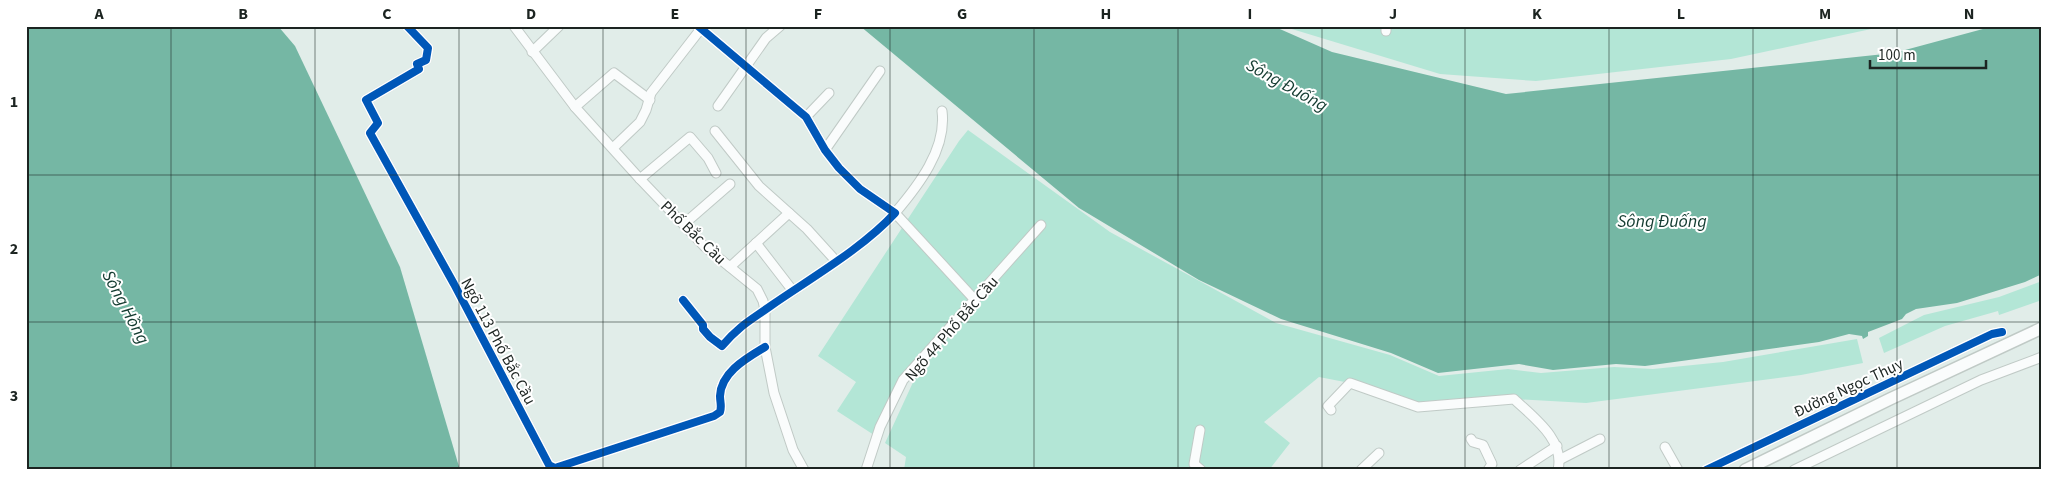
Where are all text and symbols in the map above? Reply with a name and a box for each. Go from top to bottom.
text: A [93,3,104,25]
text: B [238,3,248,25]
text: C [382,3,392,25]
text: D [526,3,536,25]
text: E [671,3,679,25]
text: F [814,3,822,25]
text: G [957,3,967,25]
text: H [1101,3,1111,25]
text: I [1248,3,1252,25]
text: J [1389,3,1397,25]
text: K [1532,3,1542,25]
text: L [1677,3,1685,25]
text: M [1819,3,1831,25]
text: N [1964,3,1974,25]
scale bar [1870,38,1987,70]
text: 100 m [1878,45,1916,66]
water label: Sông Đuống [1241,53,1332,118]
text: 1 [10,91,18,113]
street label: Phố Bắc Cầu [656,196,731,270]
water label: Sông Đuống [1617,209,1707,234]
text: 2 [10,238,18,260]
water label: Sông Hồng [96,266,155,349]
street label: Ngõ 44 Phố Bắc Cầu [900,271,1004,386]
street label: Ngõ 113 Phố Bắc Cầu [455,274,541,409]
street label: Đường Ngọc Thụy [1790,353,1907,423]
text: 3 [10,385,18,407]

